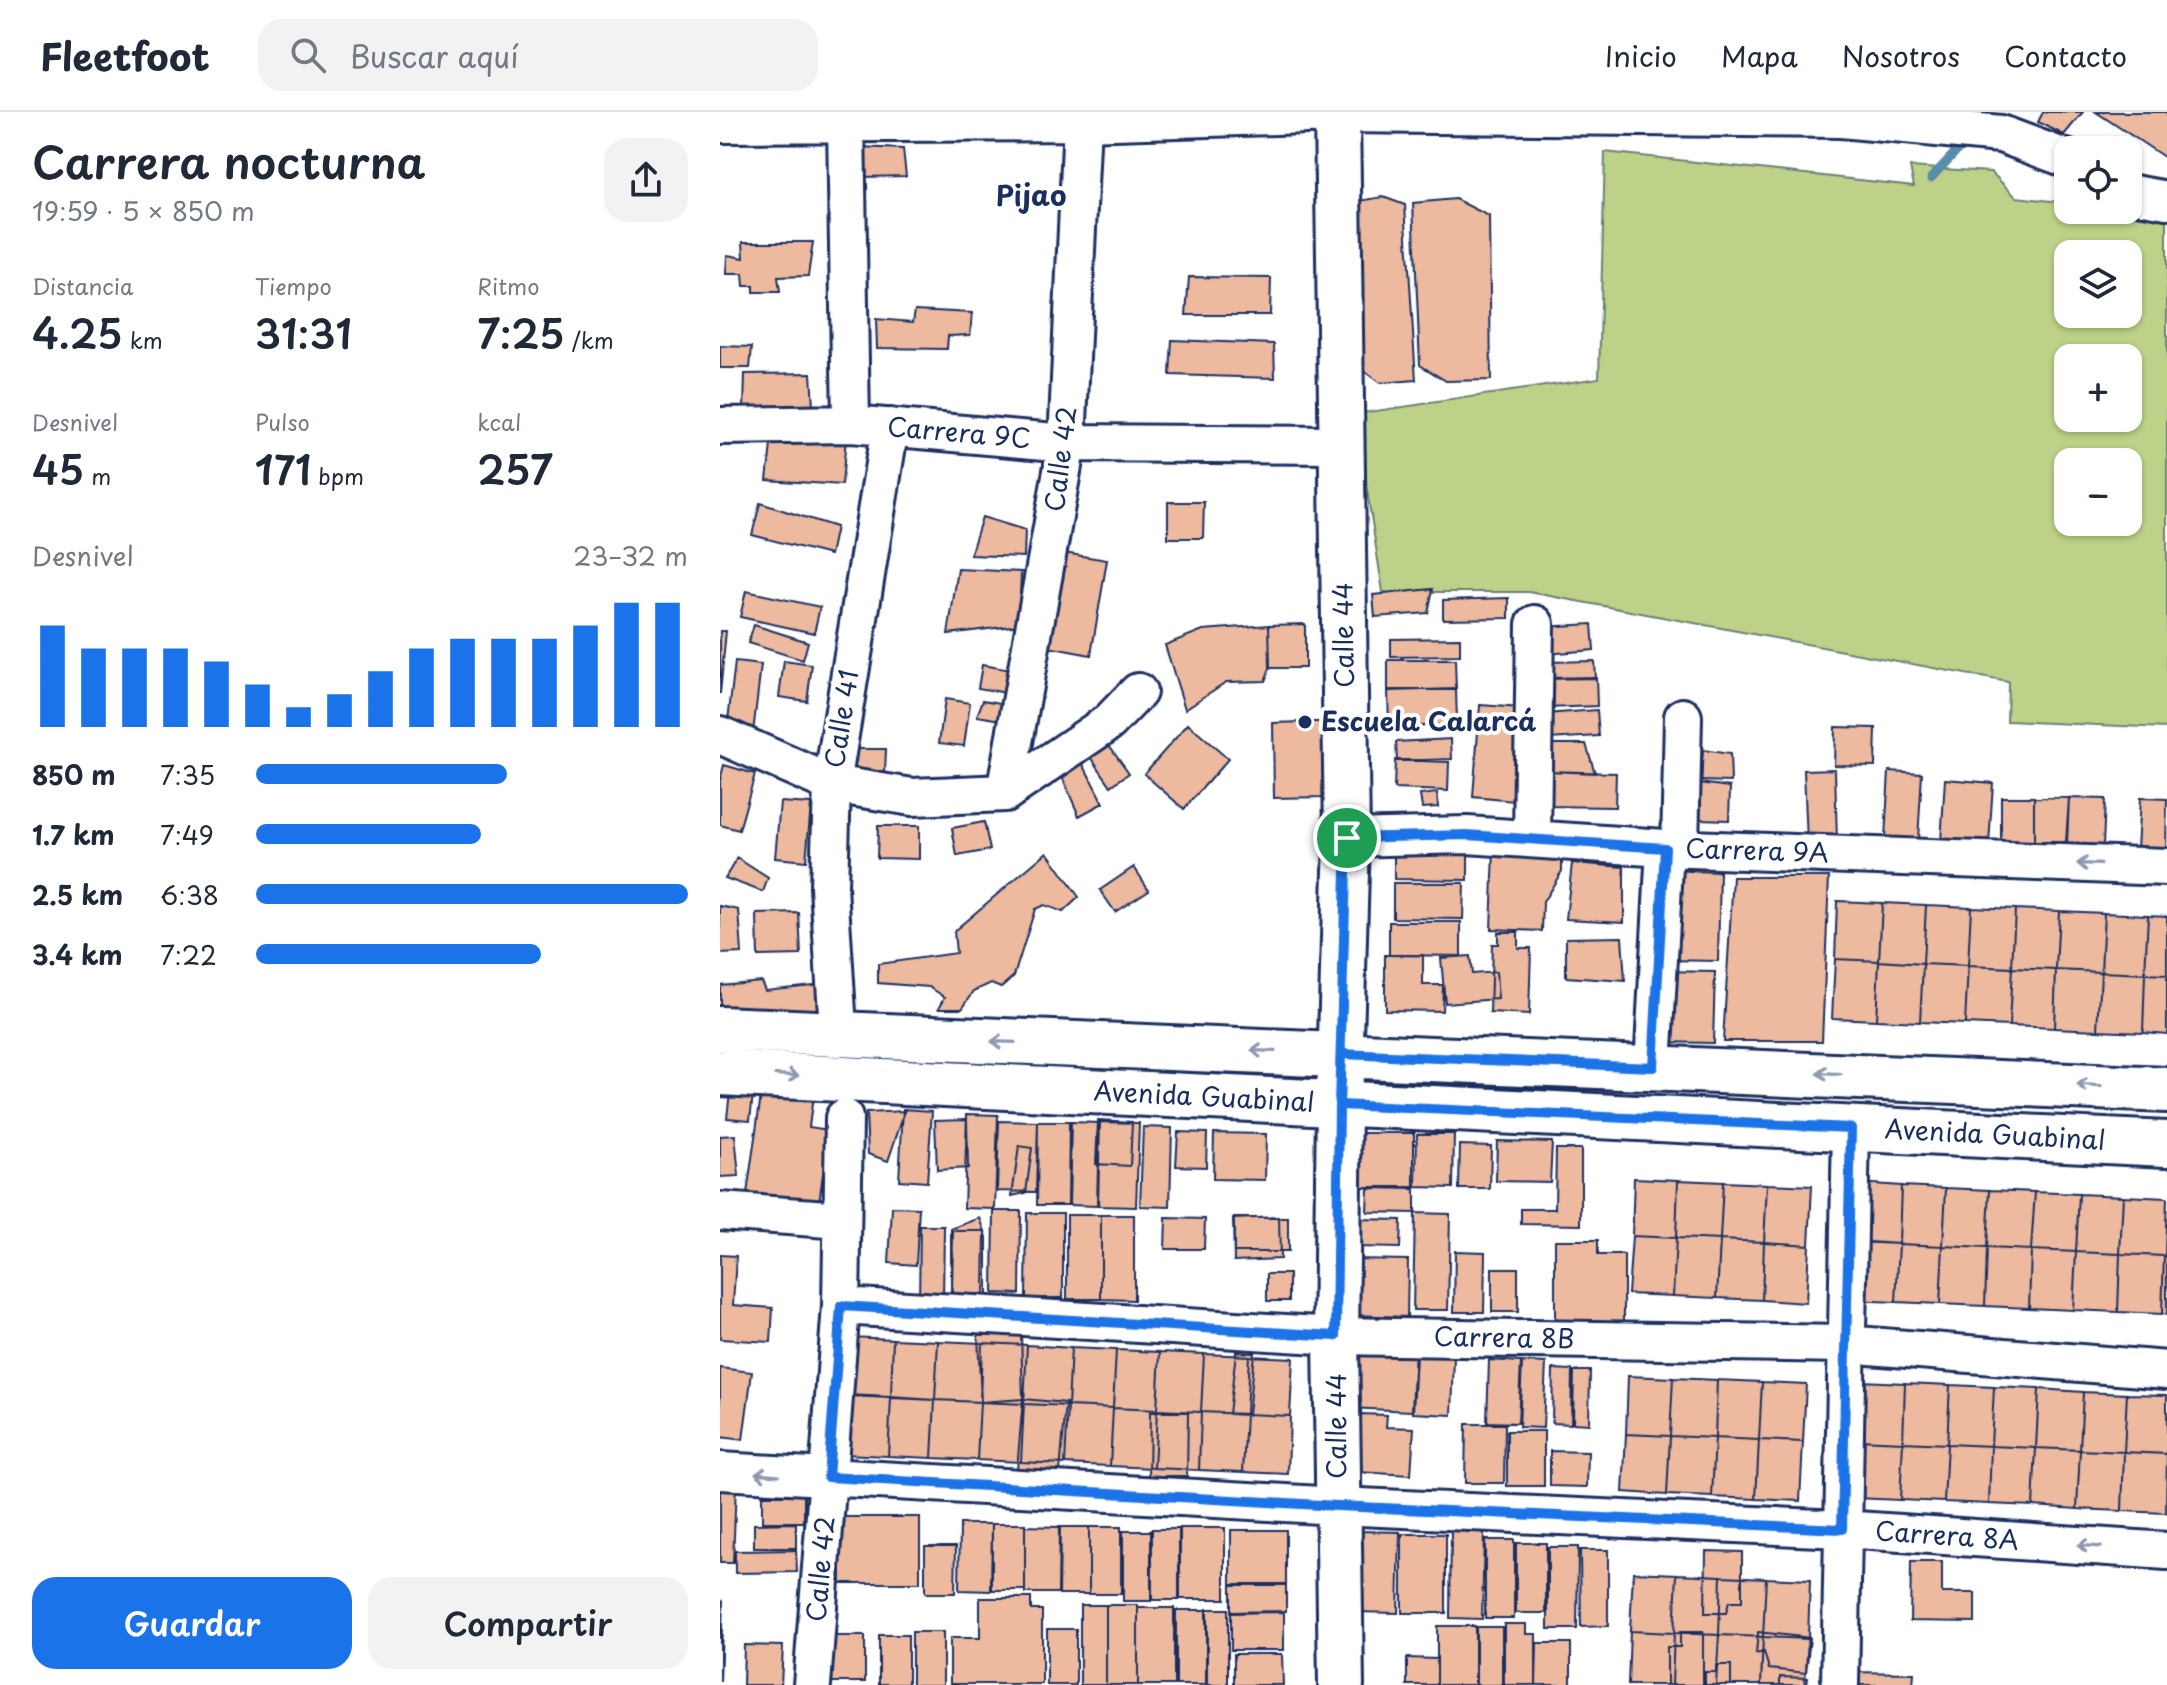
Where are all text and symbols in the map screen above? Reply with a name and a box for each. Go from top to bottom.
search box [258,19,818,91]
text: Fleetfoot [40,27,210,84]
icon: search [286,33,330,77]
text: Buscar aquí [350,33,519,78]
text: Inicio [1605,34,1677,77]
text: Mapa [1721,34,1798,77]
text: Nosotros [1842,34,1960,77]
text: Contacto [2004,34,2127,77]
text: Carrera nocturna [32,128,425,194]
map controls [2054,136,2142,536]
button: locate [2054,136,2142,224]
button: share [604,138,688,222]
district label: Pijao [996,173,1066,216]
text: 19:59 · 5 × 850 m [32,191,255,230]
button: layers [2054,240,2142,328]
text: Distancia [32,269,134,302]
text: Tiempo [255,269,332,302]
text: Ritmo [477,269,539,302]
text: 4.25 [32,302,123,363]
text: 31:31 [255,302,352,363]
text: 7:25 [477,302,565,363]
text: km [123,323,163,356]
text: /km [565,323,614,356]
button: + [2054,344,2142,432]
street label: Calle 42 [1034,404,1085,514]
text: Desnivel [32,405,118,438]
text: Pulso [255,405,310,438]
text: kcal [477,405,521,438]
street label: Carrera 9C [886,406,1033,457]
text: 45 [32,438,84,499]
text: 171 [255,438,311,499]
text: 257 [477,438,553,499]
button: − [2054,448,2142,536]
text: m [84,459,111,492]
text: bpm [311,459,364,492]
text: Desnivel [32,536,133,575]
text: 23–32 m [573,536,688,575]
street label: Calle 44 [1322,582,1363,688]
street label: Calle 41 [814,667,868,771]
place label: Escuela Calarcá [1321,701,1536,740]
marker: Escuela Calarcá [1296,713,1314,731]
text: 850 m [32,755,115,794]
text: 7:35 [160,755,215,794]
pin [1313,804,1381,872]
text: 1.7 km [32,815,115,854]
text: 7:49 [160,815,214,854]
icon: arrive [1325,816,1369,860]
street label: Carrera 9A [1685,828,1829,871]
one-way arrow [2076,857,2103,872]
text: 2.5 km [32,875,123,914]
text: 6:38 [160,875,219,914]
text: 3.4 km [32,935,123,974]
text: 7:22 [160,935,217,974]
one-way arrow [990,1034,1017,1049]
one-way arrow [1250,1044,1277,1059]
one-way arrow [1816,1067,1843,1082]
one-way arrow [773,1068,800,1083]
street label: Avenida Guabinal [1093,1070,1315,1121]
one-way arrow [2076,1079,2103,1094]
street label: Avenida Guabinal [1884,1108,2106,1159]
street label: Carrera 8B [1433,1316,1575,1357]
street label: Calle 44 [1316,1373,1355,1479]
one-way arrow [754,1466,781,1481]
street label: Carrera 8A [1874,1510,2020,1559]
street label: Calle 42 [795,1514,844,1623]
one-way arrow [2076,1538,2103,1553]
button: Guardar [32,1577,352,1669]
button: Compartir [368,1577,688,1669]

